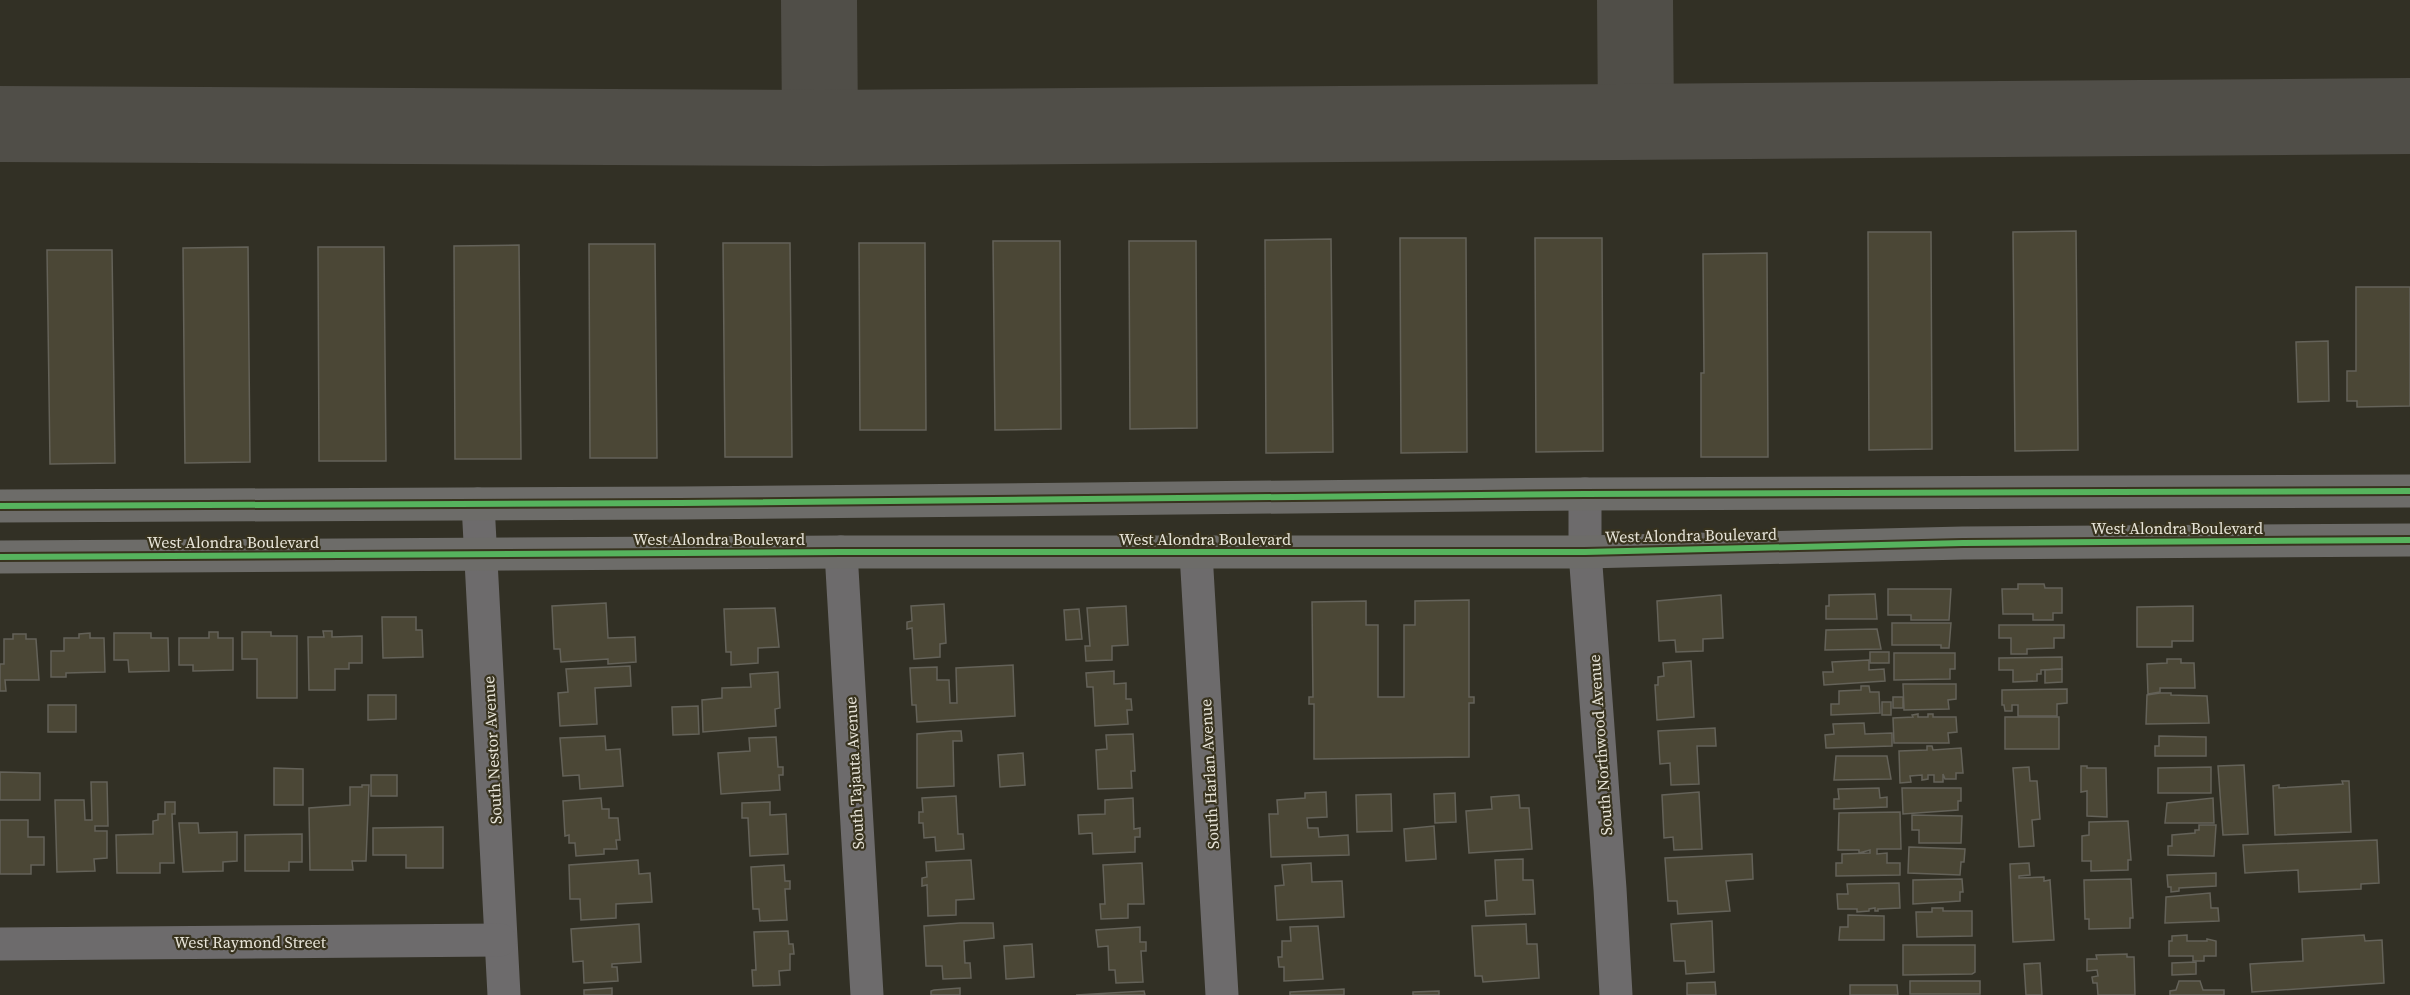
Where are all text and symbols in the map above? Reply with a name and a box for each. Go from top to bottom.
street label: West Alondra Boulevard [2091,517,2263,539]
street label: West Alondra Boulevard [1605,523,1777,547]
street label: West Alondra Boulevard [633,528,805,550]
street label: West Alondra Boulevard [1119,528,1291,550]
street label: West Alondra Boulevard [147,531,319,553]
street label: South Northwood Avenue [1583,654,1617,836]
street label: South Nestor Avenue [477,675,507,825]
street label: South Tajauta Avenue [839,696,869,850]
street label: South Harlan Avenue [1194,698,1224,850]
street label: West Raymond Street [174,931,327,953]

